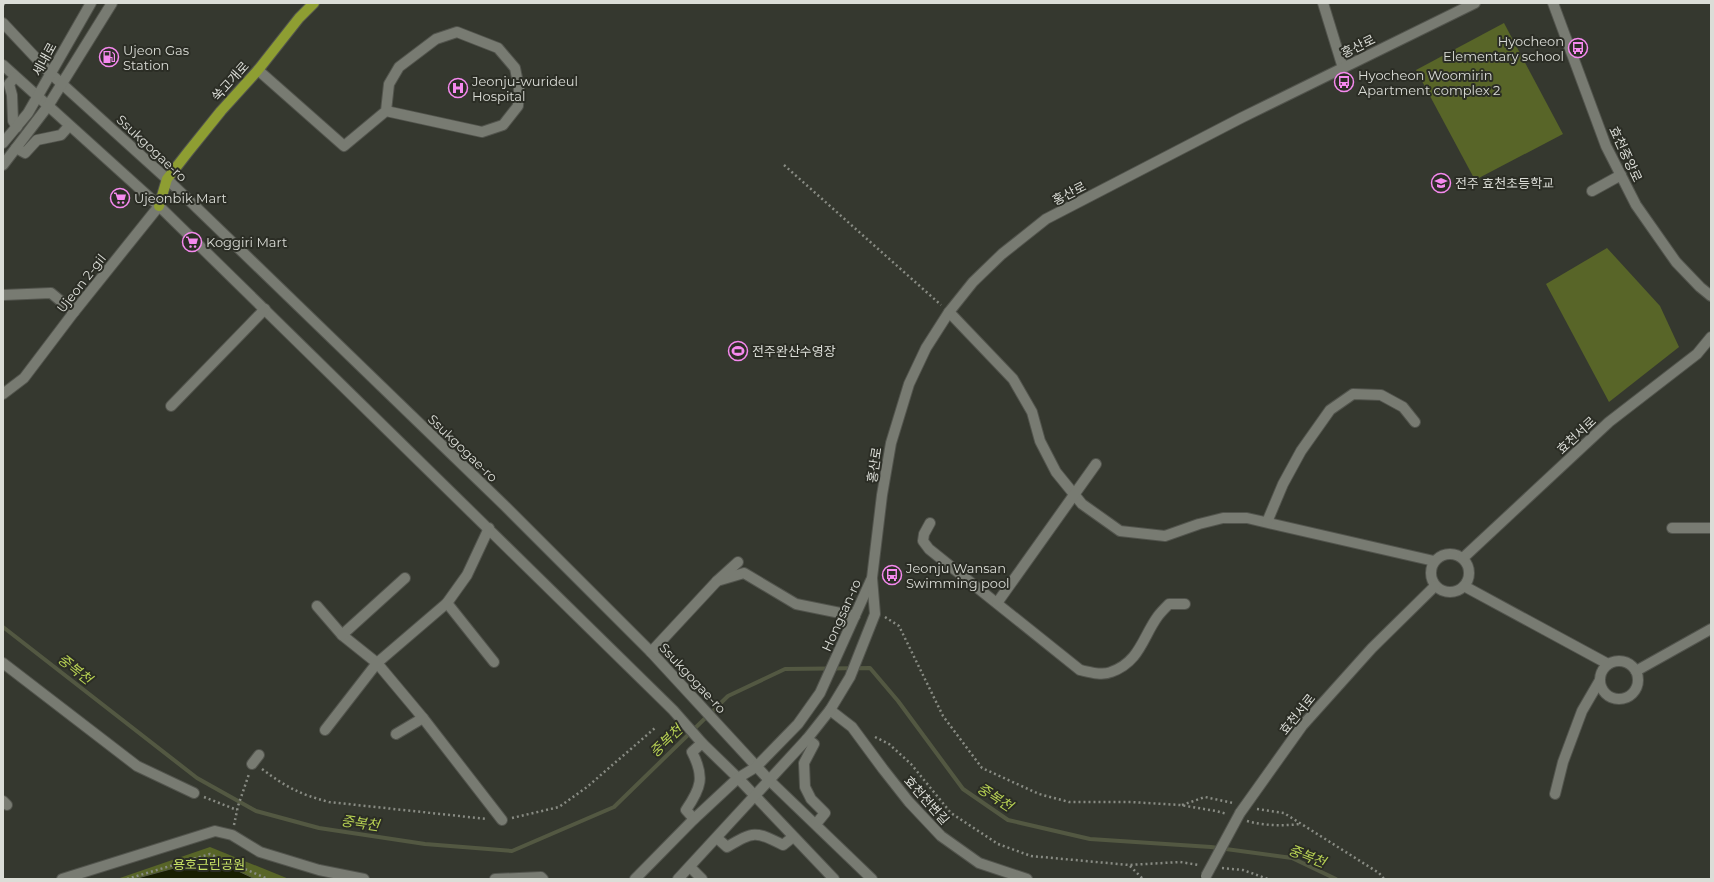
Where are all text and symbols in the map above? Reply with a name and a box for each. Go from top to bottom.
street label: 홍산로 [1338,31,1378,61]
place label: Hyocheon Elementary school [1443,33,1564,64]
bus stop icon: Hyocheon Elementary school [1567,37,1589,59]
street label: 세내로 [28,39,60,79]
place label: Ujeon Gas Station [123,42,189,73]
fuel station icon: Ujeon Gas Station [98,46,120,68]
street label: 쑥고개로 [208,58,252,104]
place label: Hyocheon Woomirin Apartment complex 2 [1358,67,1500,98]
bus stop icon: Hyocheon Woomirin Apartment complex 2 [1333,71,1355,93]
place label: Jeonju-wurideul Hospital [471,73,578,104]
hospital icon: Jeonju-wurideul Hospital [447,77,469,99]
street label: Ssukgogae-ro [114,111,190,185]
street label: 효천중앙로 [1606,124,1646,185]
school or university icon: 전주 효천초등학교 [1430,172,1452,194]
place label: 전주 효천초등학교 [1455,175,1554,191]
street label: 홍산로 [1049,178,1089,208]
supermarket icon: Ujeonbik Mart [109,187,131,209]
place label: Ujeonbik Mart [134,190,227,206]
supermarket icon: Koggiri Mart [181,231,203,253]
place label: Koggiri Mart [206,234,287,250]
street label: Ujeon 2-gil [53,250,109,316]
sports icon: 전주완산수영장 [727,340,749,362]
place label: 전주완산수영장 [752,343,836,359]
street label: Ssukgogae-ro [425,411,501,485]
street label: 효천서로 [1553,413,1599,457]
street label: 홍산로 [863,446,885,484]
place label: Jeonju Wansan Swimming pool [905,560,1010,591]
bus stop icon: Jeonju Wansan Swimming pool [881,564,903,586]
street label: Hongsan-ro [818,576,864,654]
street label: Ssukgogae-ro [656,640,730,716]
water label: 중복천 [54,650,97,689]
street label: 효천서로 [1276,690,1318,738]
water label: 중복천 [646,720,687,761]
street label: 효천천변길 [901,772,953,828]
water label: 중복천 [974,779,1017,816]
water label: 중복천 [340,811,381,835]
water label: 중복천 [1286,841,1329,872]
park label: 용호근린공원 [173,856,245,872]

